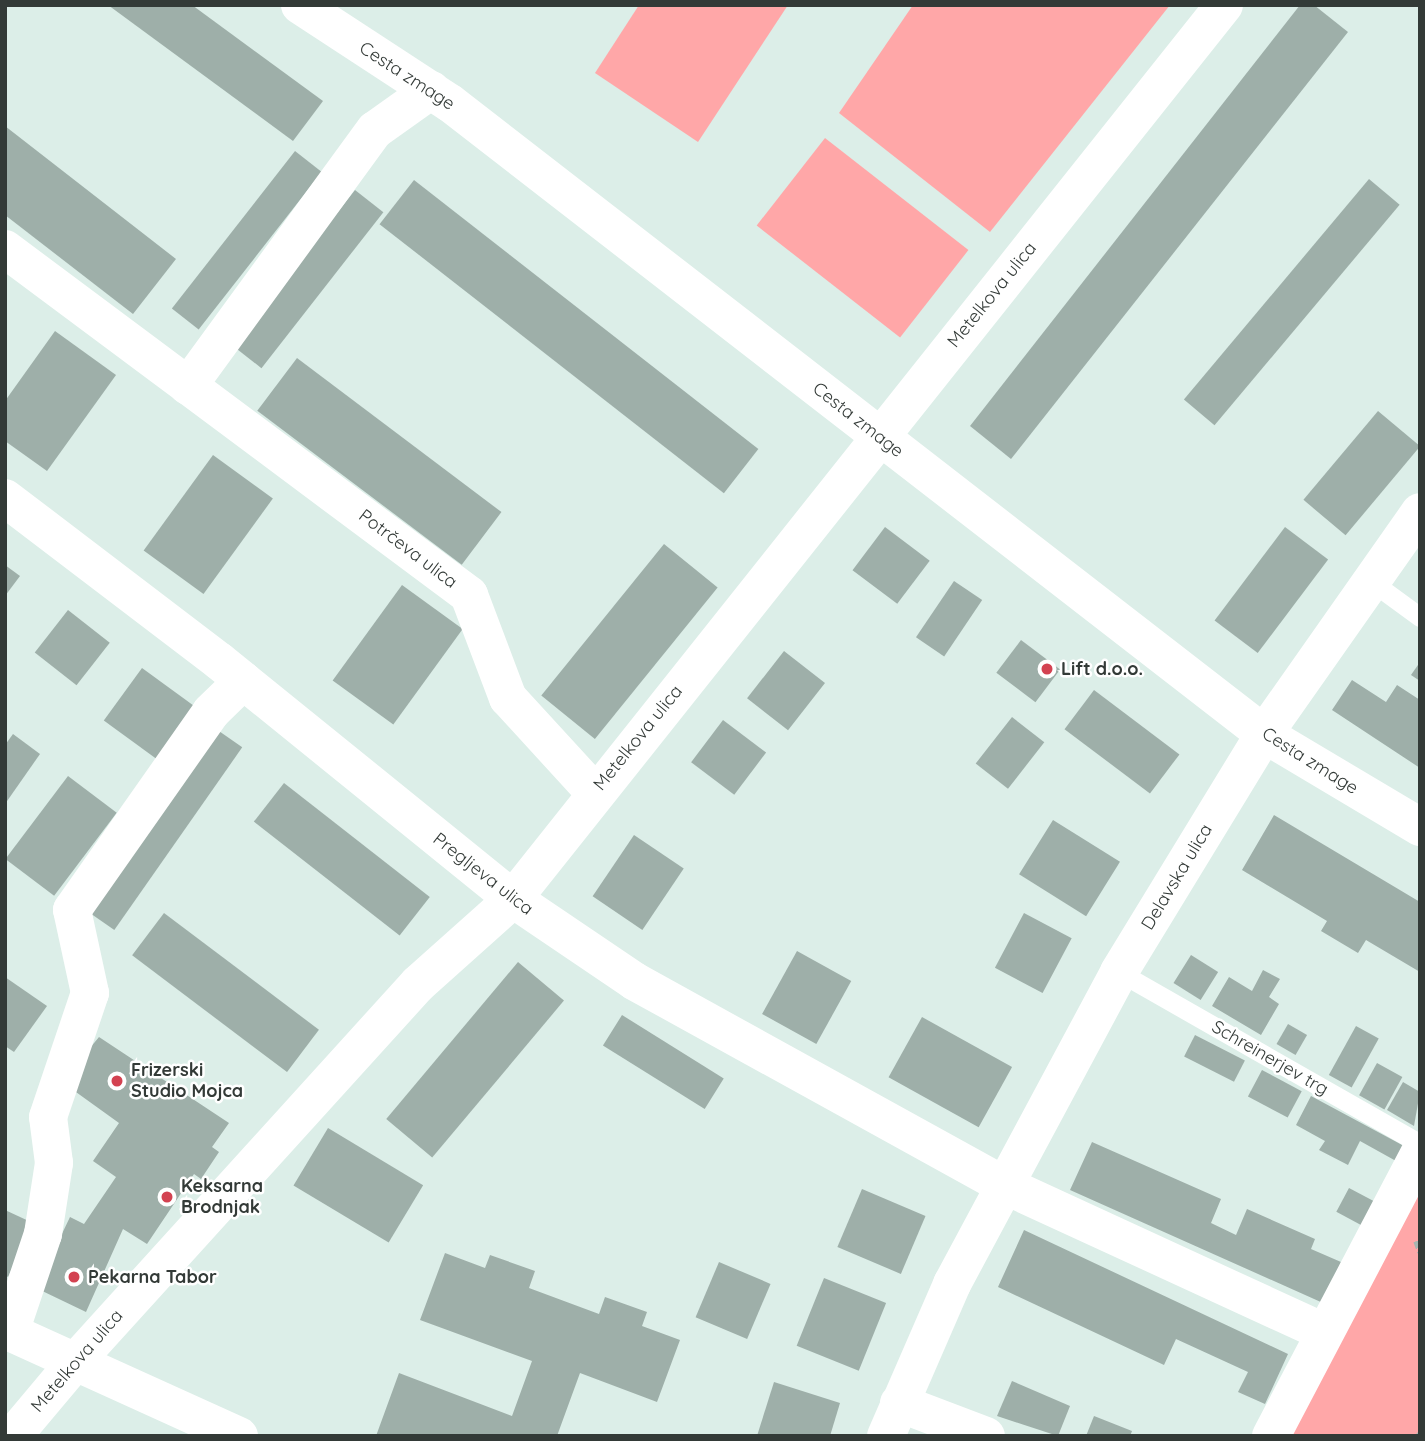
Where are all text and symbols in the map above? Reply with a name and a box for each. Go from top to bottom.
street label: Cesta zmage [355,37,459,115]
street label: Metelkova ulica [943,238,1041,352]
street label: Cesta zmage [808,378,908,462]
street label: Potrčeva ulica [355,505,461,593]
place label: Lift d.o.o. [1061,658,1143,680]
marker: Lift d.o.o. [1039,661,1055,677]
street label: Metelkova ulica [589,681,687,795]
street label: Cesta zmage [1258,723,1362,799]
street label: Delavska ulica [1137,820,1217,934]
street label: Pregljeva ulica [429,828,537,920]
street label: Schreinerjev trg [1208,1016,1332,1100]
place label: Frizerski Studio Mojca [131,1060,243,1102]
marker: Frizerski Studio Mojca [109,1073,125,1089]
place label: Keksarna Brodnjak [181,1176,263,1218]
marker: Keksarna Brodnjak [159,1189,175,1205]
place label: Pekarna Tabor [88,1266,217,1288]
marker: Pekarna Tabor [66,1269,82,1285]
street label: Metelkova ulica [26,1305,128,1417]

